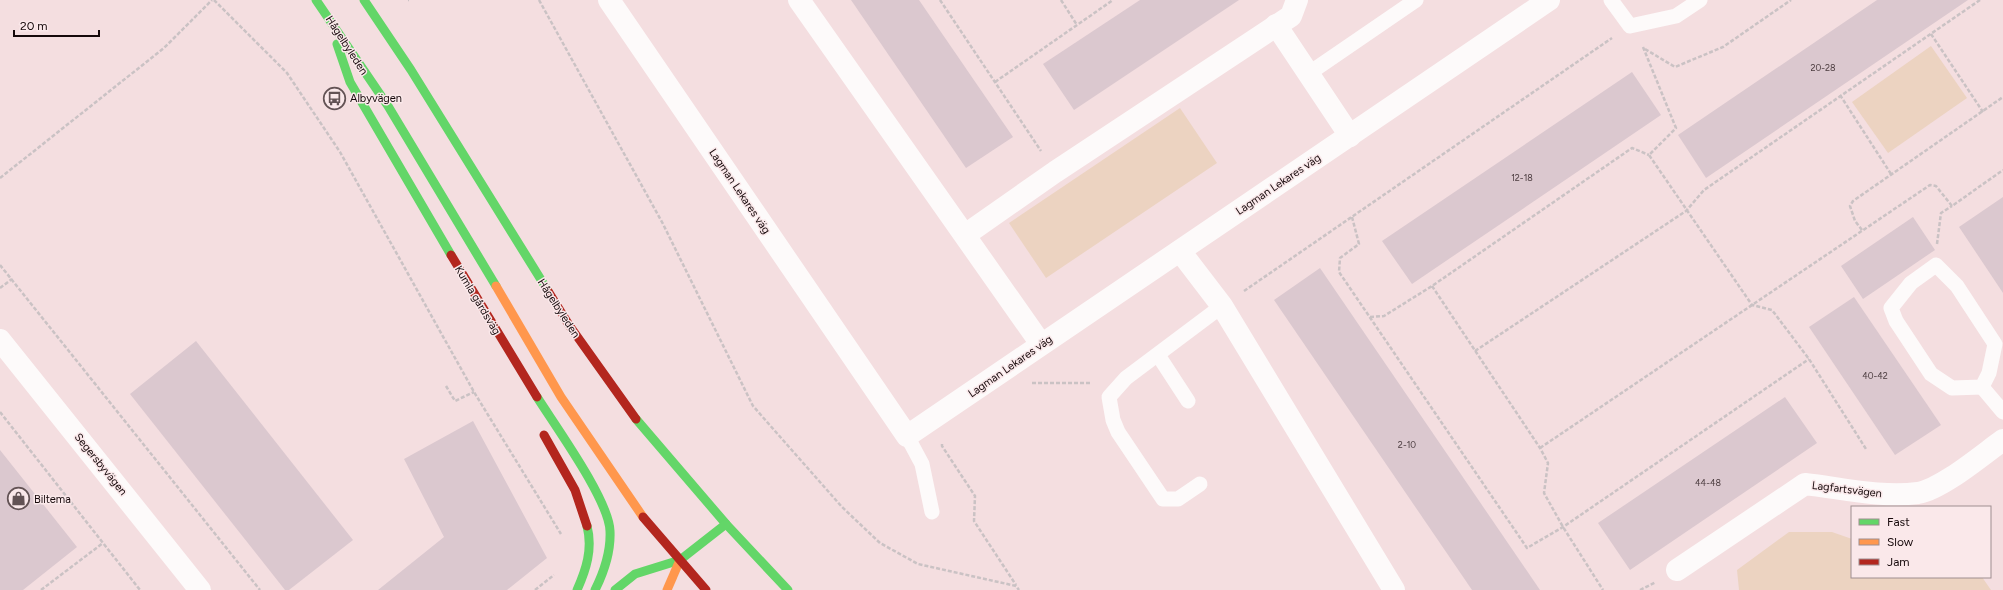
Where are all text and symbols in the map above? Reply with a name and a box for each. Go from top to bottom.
scale bar [14,12,99,38]
street label: Hågelbyleden [323,13,371,77]
text: 20 m [20,19,48,33]
house number: 20-28 [1810,62,1836,73]
bus stop icon: Albyvägen [322,85,348,111]
place label: Albyvägen [350,92,402,105]
street label: Lagman Lekares väg [706,146,773,236]
street label: Lagman Lekares väg [1233,151,1323,218]
house number: 12-18 [1511,172,1533,183]
street label: Kumla gårdsväg [452,263,503,337]
street label: Hågelbyleden [535,276,583,340]
street label: Lagman Lekares väg [966,333,1055,400]
house number: 40-42 [1862,370,1888,381]
street label: Segersbyvägen [72,431,130,498]
house number: 2-10 [1398,439,1416,450]
house number: 44-48 [1695,477,1721,488]
street label: Lagfartsvägen [1811,479,1883,500]
shop icon: Biltema [6,486,32,512]
place label: Biltema [34,493,71,506]
legend [1851,506,1991,578]
text: Fast [1887,515,1910,529]
text: Slow [1887,535,1914,549]
text: Jam [1887,555,1910,569]

